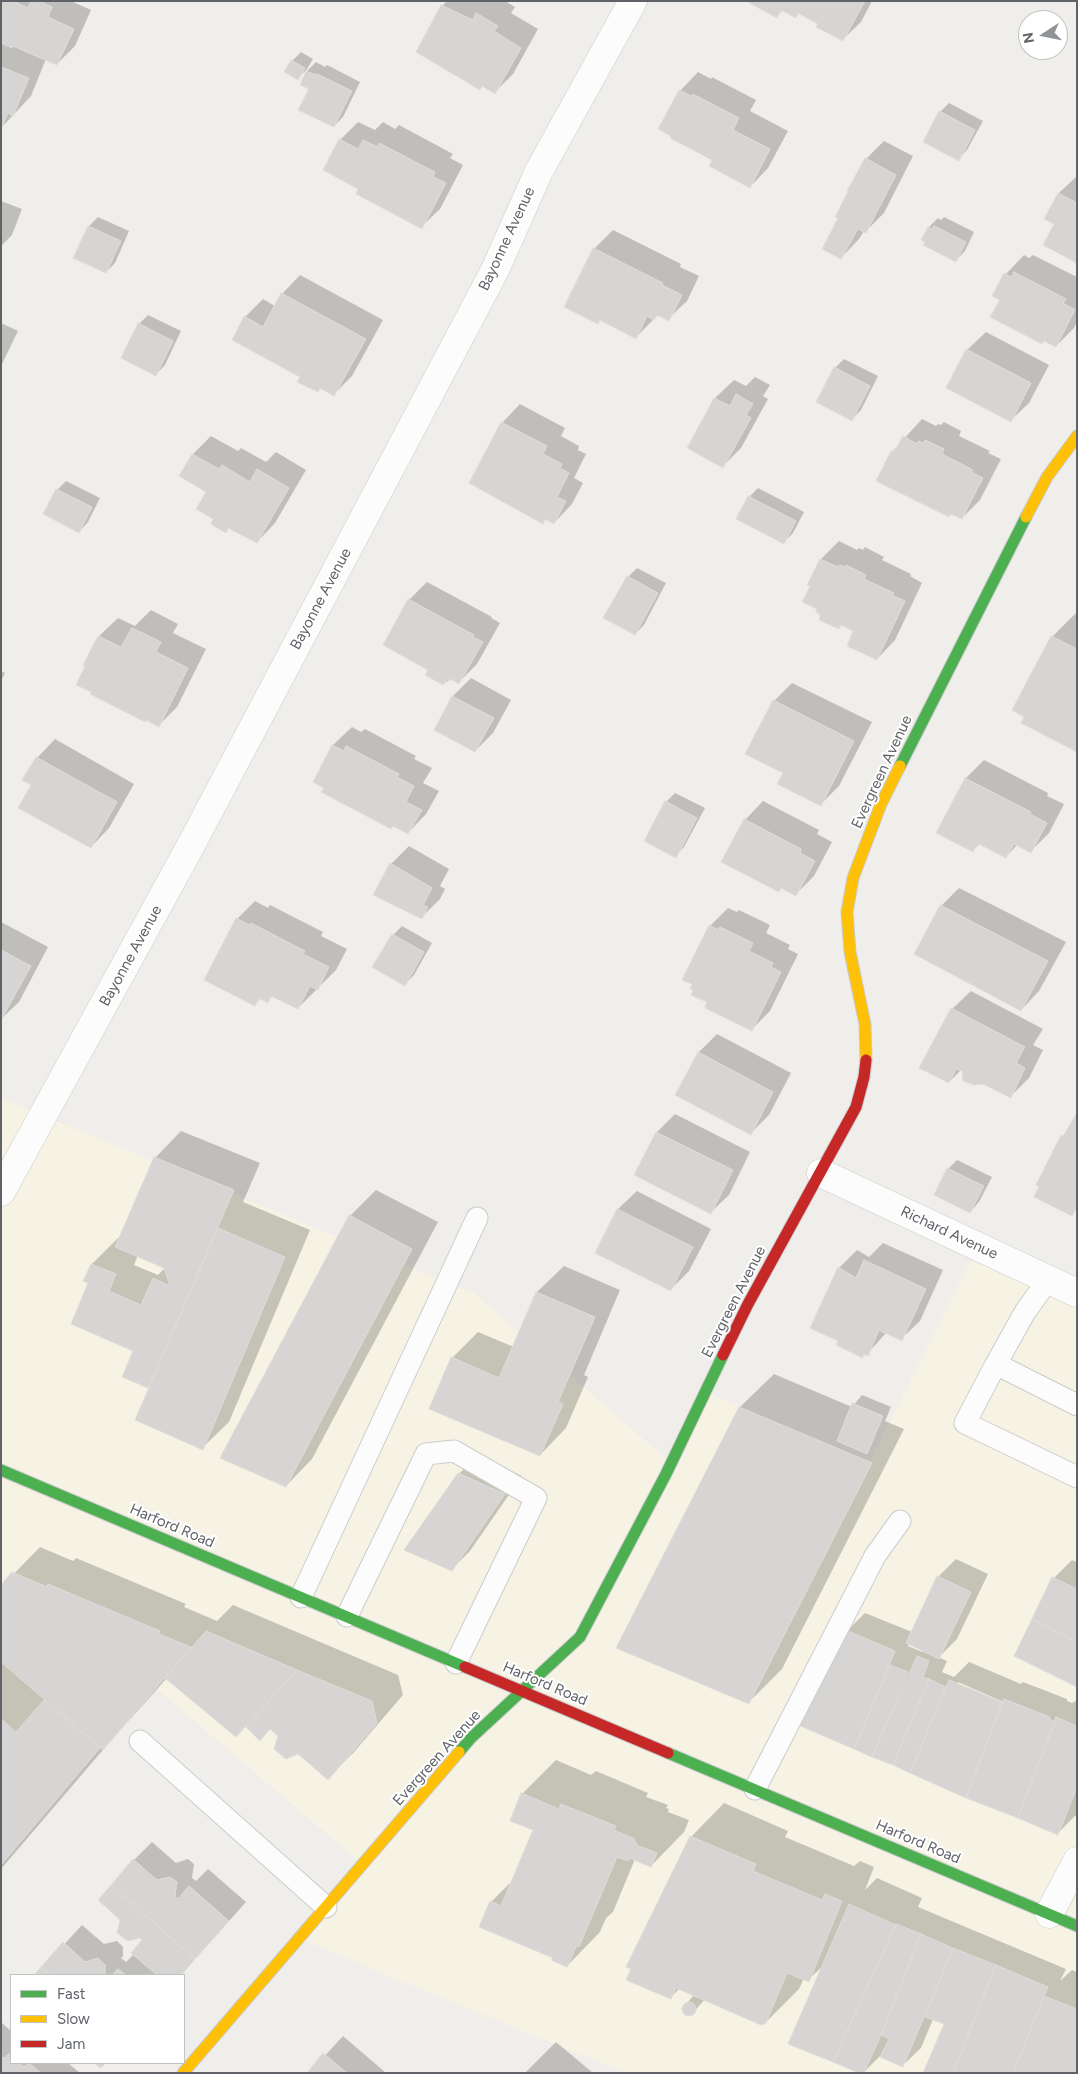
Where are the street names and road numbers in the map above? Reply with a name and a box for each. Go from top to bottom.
street label: Bayonne Avenue [475,184,539,294]
street label: Bayonne Avenue [287,545,355,653]
street label: Evergreen Avenue [848,713,916,831]
street label: Bayonne Avenue [96,902,166,1010]
street label: Richard Avenue [897,1203,1001,1263]
street label: Evergreen Avenue [698,1243,770,1361]
street label: Harford Road [127,1500,217,1552]
street label: Harford Road [500,1658,590,1710]
street label: Evergreen Avenue [389,1706,485,1810]
street label: Harford Road [873,1816,963,1868]

